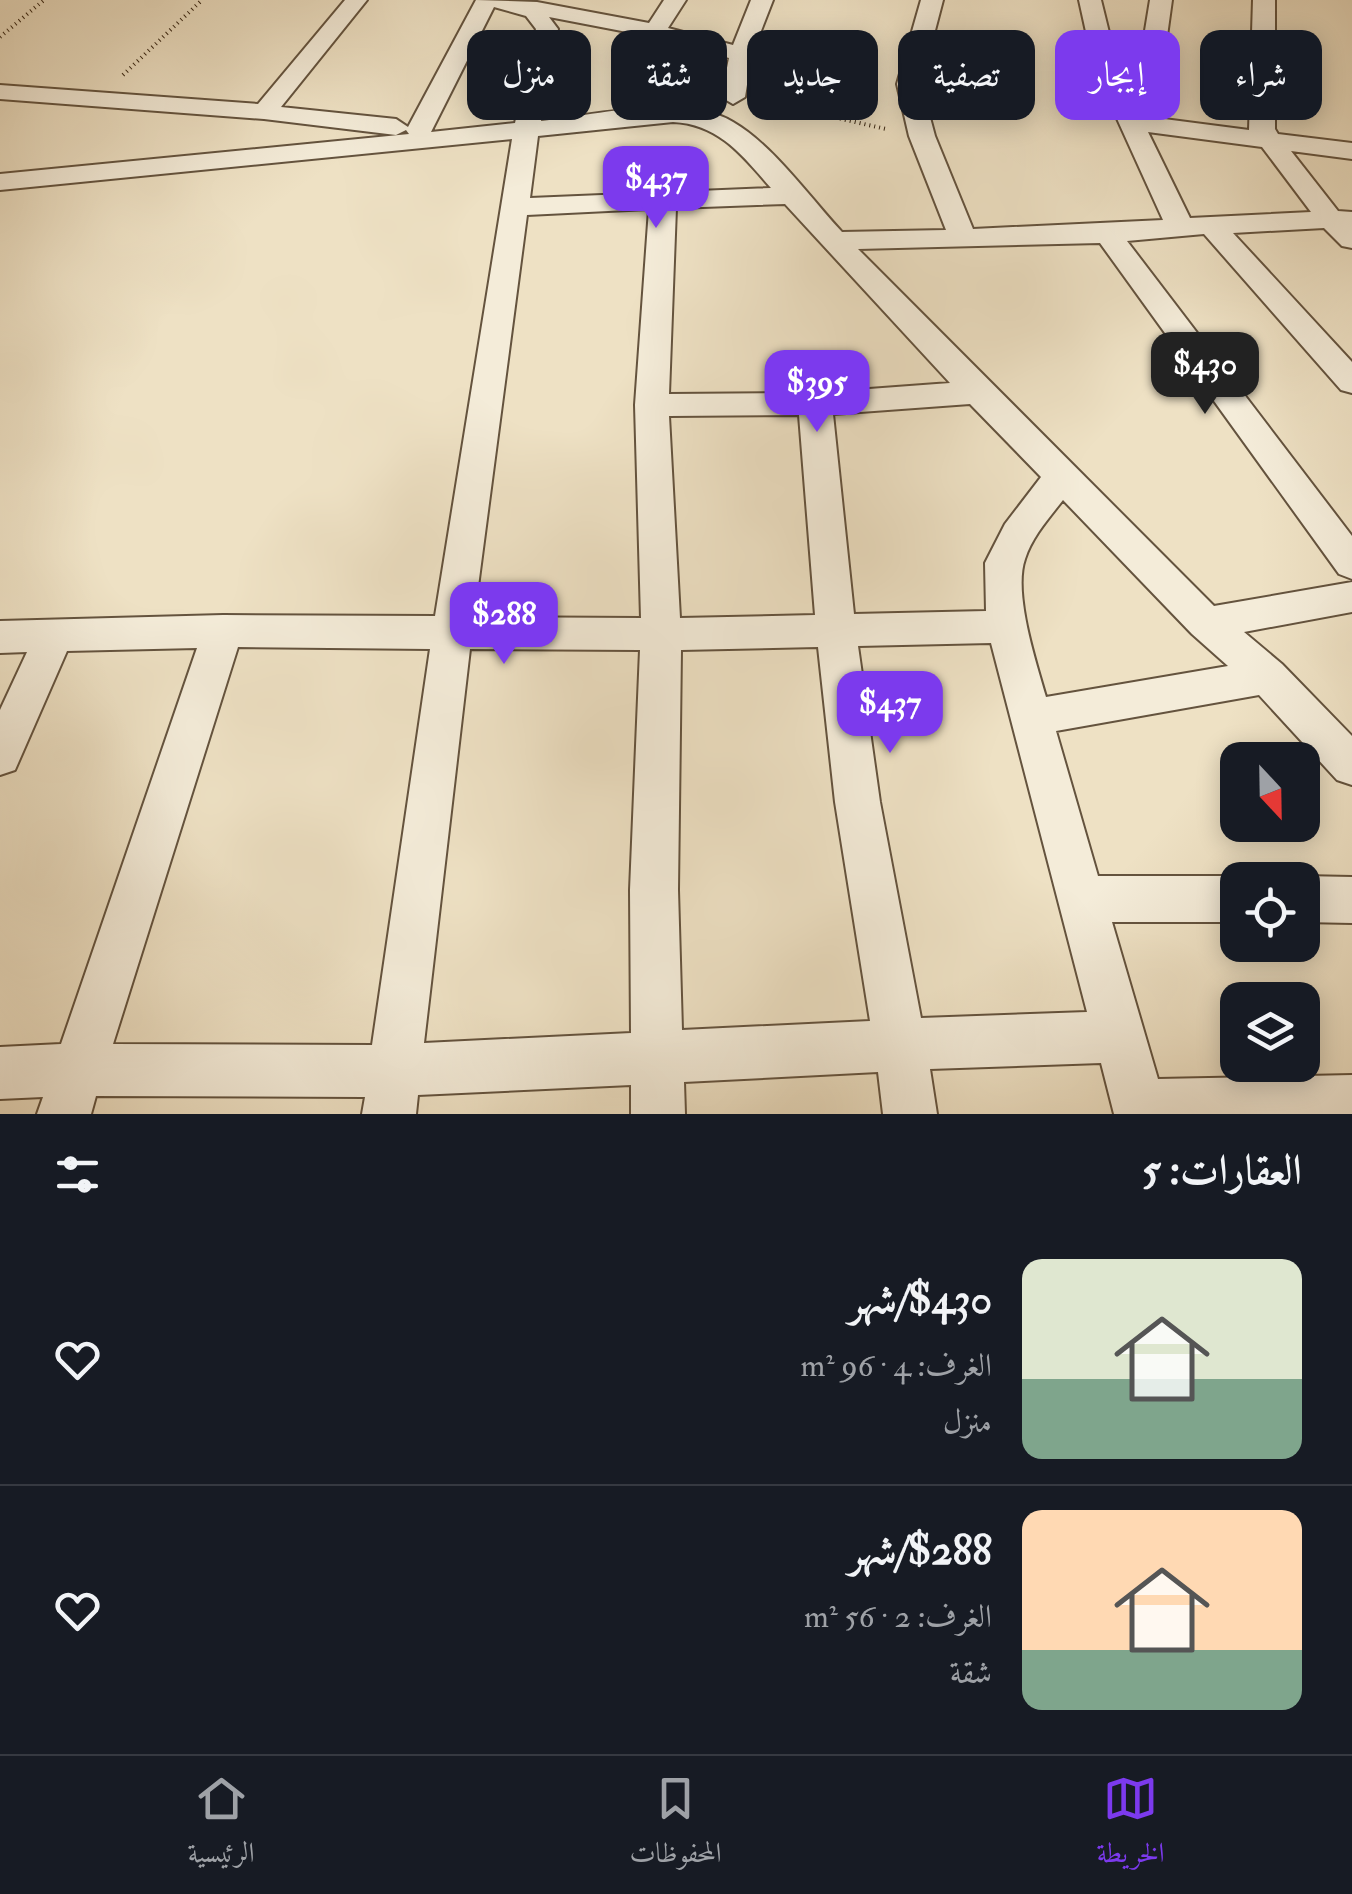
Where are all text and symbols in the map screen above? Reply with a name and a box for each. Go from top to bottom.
chip: منزل [467,30,591,120]
chip: شقة [611,30,727,120]
chip: جديد [747,30,878,120]
chip: تصفية [898,30,1035,120]
chip: إيجار [1055,30,1180,120]
chip: شراء [1200,30,1322,120]
pin: $437 [597,146,715,231]
text: $437 [625,158,687,198]
pin: $430 [1146,332,1264,417]
text: $430 [1173,344,1237,384]
pin: $395 [758,350,876,435]
text: $395 [787,362,847,402]
pin: $288 [445,582,563,667]
text: $288 [472,594,536,634]
pin: $437 [831,671,949,756]
text: $437 [859,683,921,723]
north arrow [1220,742,1320,842]
map controls [1220,742,1320,1082]
button: locate [1220,862,1320,962]
button: layers [1220,982,1320,1082]
text: العقارات: 5 [1142,1145,1302,1197]
icon: filters [50,1147,105,1202]
text: $430/شهر [849,1274,992,1326]
icon: home [1102,1299,1222,1419]
icon: heart [50,1332,105,1387]
text: الغرف: 4 · 96 m² [801,1346,992,1386]
text: منزل [943,1402,992,1442]
text: $288/شهر [848,1525,992,1577]
icon: home [1102,1550,1222,1670]
icon: heart [50,1583,105,1638]
text: الغرف: 2 · 56 m² [804,1597,992,1637]
text: شقة [950,1653,992,1693]
tab: الرئيسية [187,1771,255,1880]
tab: المحفوظات [629,1771,722,1880]
tab: الخريطة [1096,1771,1165,1880]

